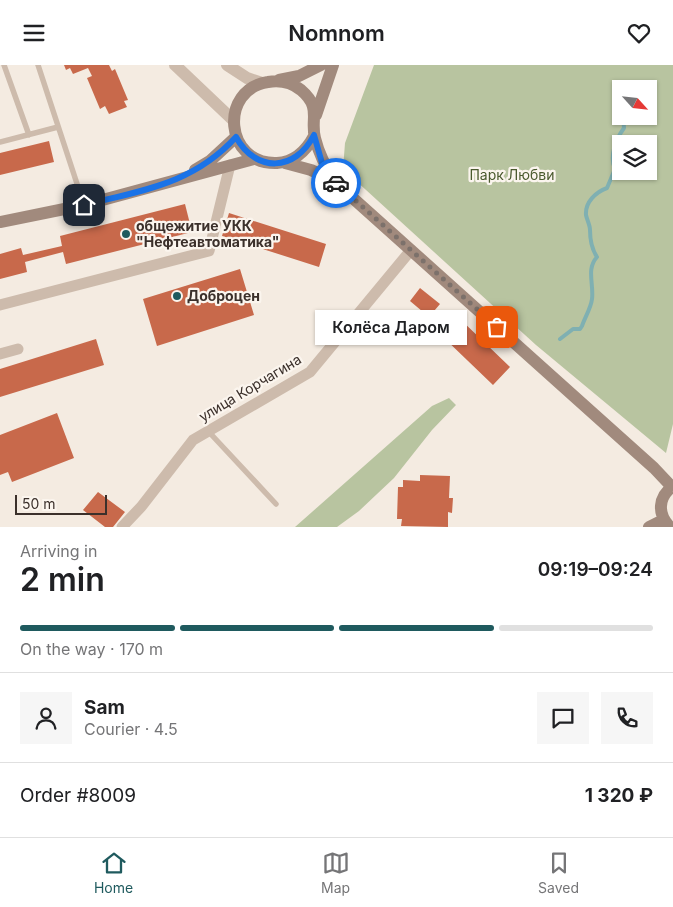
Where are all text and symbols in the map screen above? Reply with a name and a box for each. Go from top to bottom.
icon: menu [20,19,48,47]
icon: heart [625,19,653,47]
text: Nomnom [288,20,385,46]
north arrow [612,80,658,125]
map controls [612,80,657,180]
button: layers [612,135,657,180]
courier [311,158,361,208]
park label: Парк Любви [469,166,555,183]
icon: car [322,169,350,197]
pin [63,184,105,226]
icon: home [70,191,98,219]
place label: общежитие УКК "Нефтеавтоматика" [136,217,280,250]
marker: общежитие УКК "Нефтеавтоматика" [120,228,132,240]
place label: Доброцен [187,287,260,304]
marker: Доброцен [171,290,183,302]
pin [476,306,518,348]
callout: Колёса Даром [314,309,467,345]
icon: bag [483,313,511,341]
text: Колёса Даром [332,317,450,337]
street label: улица Корчагина [195,350,304,425]
scale bar [15,492,108,515]
text: 50 m [22,495,56,512]
text: Arriving in [20,541,97,561]
text: 09:19–09:24 [538,558,653,581]
text: 2 min [20,560,105,599]
text: On the way · 170 m [20,639,163,659]
button: person [20,692,72,744]
button: chat [537,692,589,744]
button: phone [601,692,653,744]
text: Sam [84,696,125,719]
text: Courier · 4.5 [84,719,178,739]
text: Order #8009 [20,784,136,807]
text: 1 320 ₽ [585,784,653,807]
tab: Home [94,849,133,896]
tab: Map [321,849,350,896]
tab: Saved [538,849,579,896]

